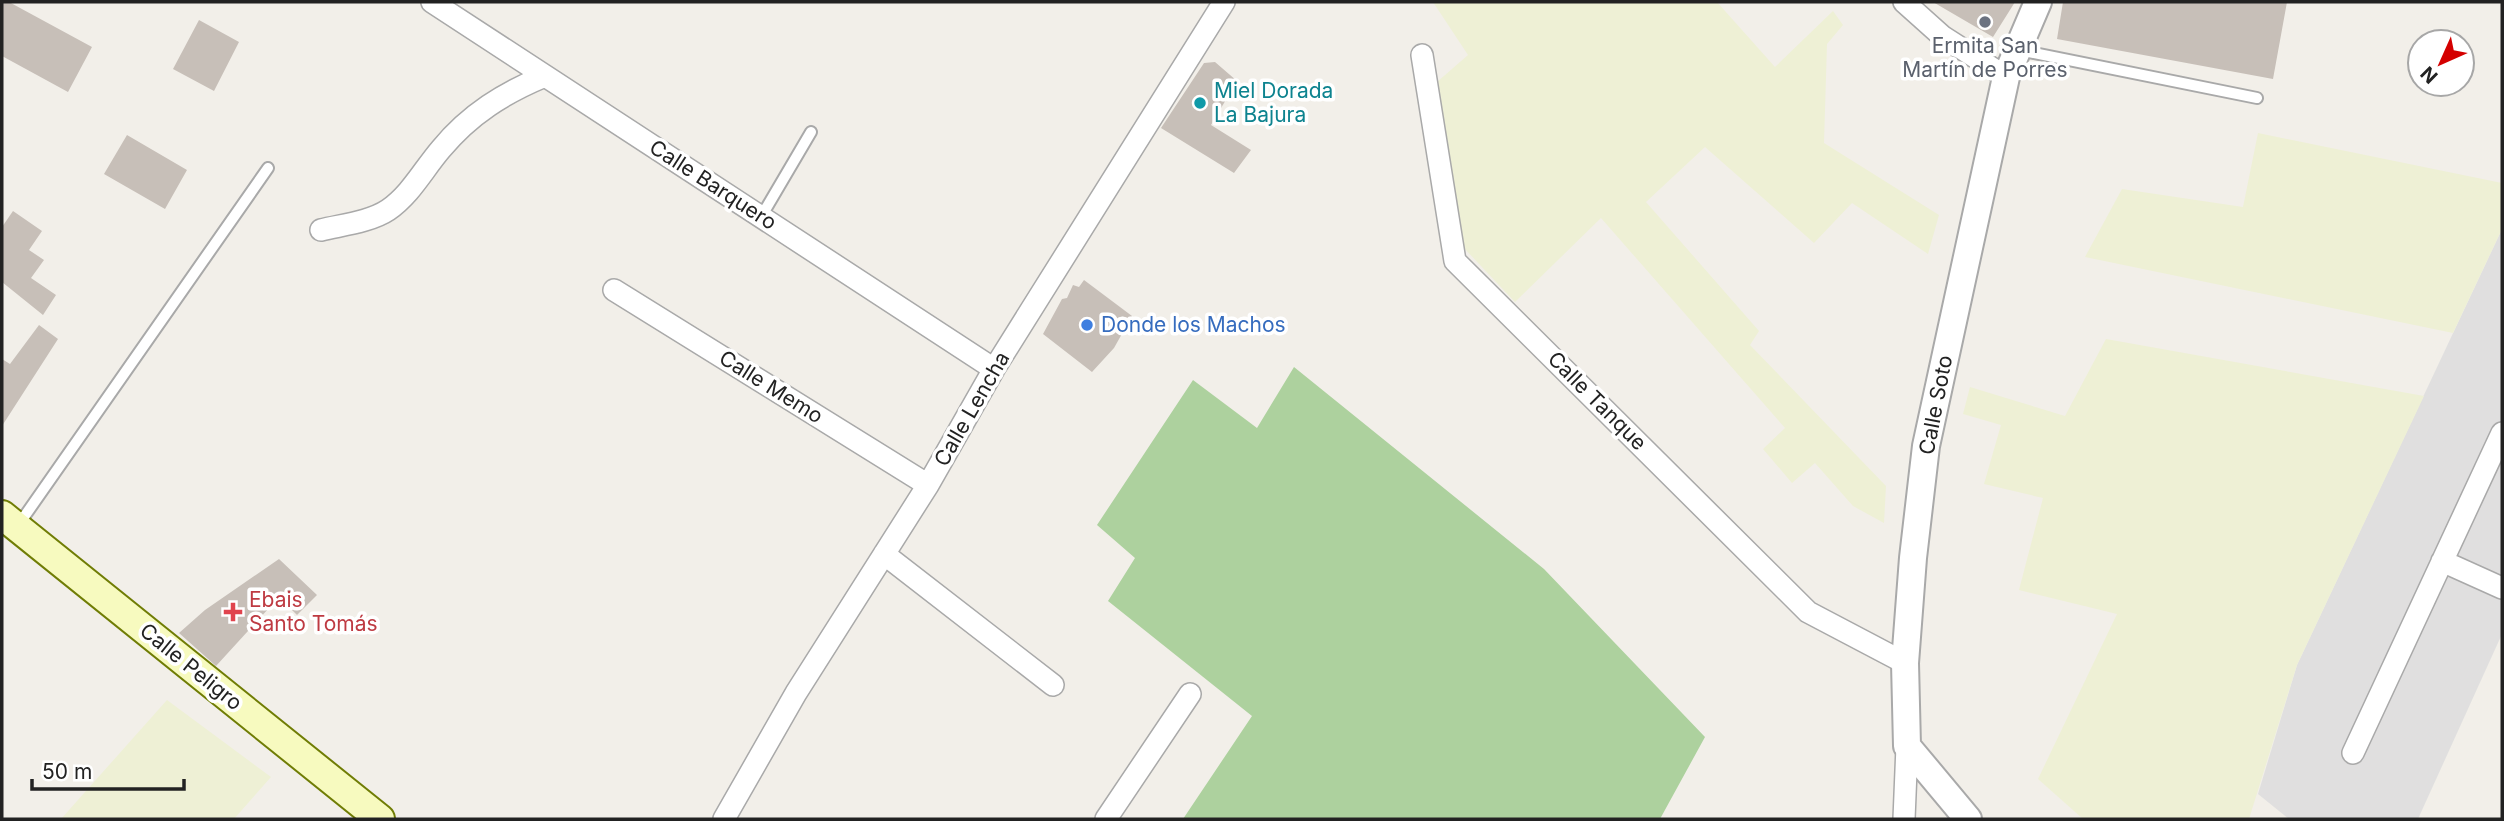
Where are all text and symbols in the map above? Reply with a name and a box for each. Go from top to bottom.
marker: Ermita San Martín de Porres [1977,14,1993,30]
north arrow [2406,28,2476,98]
place label: Ermita San Martín de Porres [1902,33,2068,82]
text: N [2416,61,2443,88]
place label: Miel Dorada La Bajura [1214,78,1333,127]
marker: Miel Dorada La Bajura [1192,95,1208,111]
street label: Calle Barquero [645,134,781,235]
place label: Donde los Machos [1101,312,1286,337]
marker: Donde los Machos [1079,317,1095,333]
street label: Calle Memo [715,345,828,428]
street label: Calle Tanque [1543,346,1652,455]
street label: Calle Lencha [929,347,1014,471]
street label: Calle Soto [1914,353,1957,457]
place label: Ebais Santo Tomás [249,587,378,636]
marker: Ebais Santo Tomás [223,602,243,622]
street label: Calle Peligro [135,618,247,715]
scale bar [32,748,184,792]
text: 50 m [42,759,92,784]

